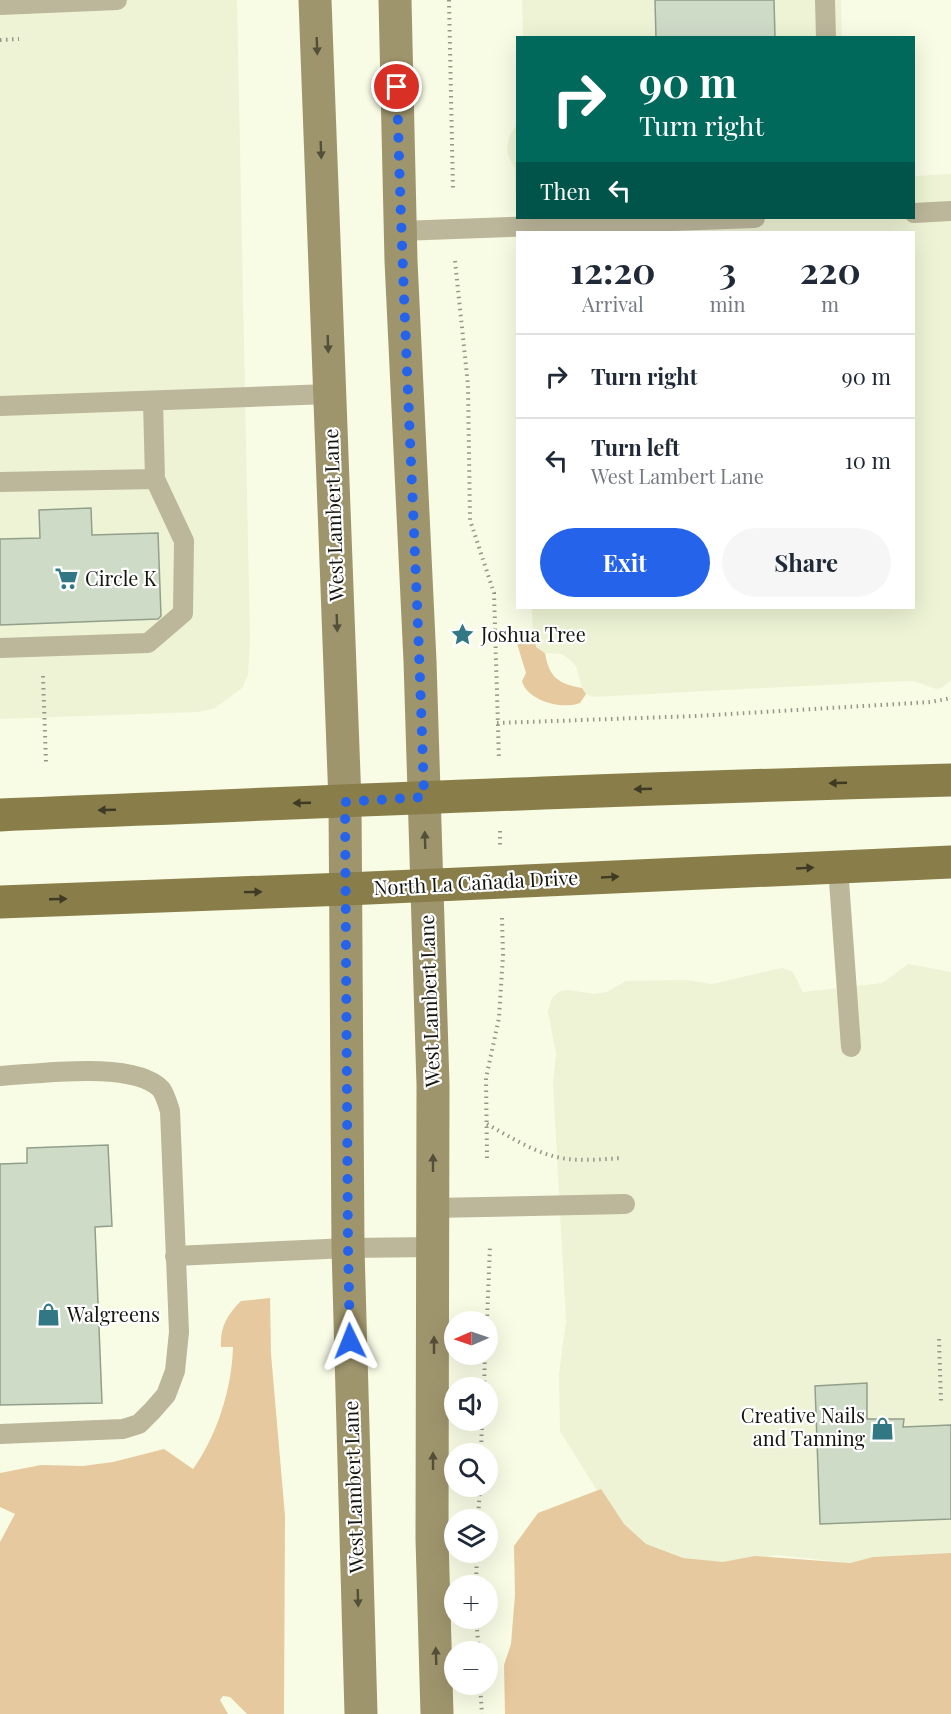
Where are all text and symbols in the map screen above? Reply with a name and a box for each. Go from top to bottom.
one-way arrow [312,36,321,55]
text: 90 m [639,53,737,109]
icon: right [540,60,618,138]
pin [371,61,422,112]
icon: arrive [380,70,413,103]
text: Turn right [639,107,764,143]
one-way arrow [316,140,325,159]
icon: left [603,174,636,207]
text: Then [540,176,591,206]
text: 12:20 [570,245,655,293]
text: 3 [719,245,736,293]
text: 220 [800,245,861,293]
text: Arrival [582,290,644,317]
text: min [710,290,745,317]
text: m [821,290,839,317]
one-way arrow [323,335,332,354]
icon: right [540,360,573,393]
text: Turn right [591,361,697,391]
text: 90 m [842,361,891,391]
street label: West Lambert Lane [316,428,349,603]
text: Turn left [591,432,680,462]
icon: left [540,444,573,477]
text: 10 m [845,445,891,475]
text: West Lambert Lane [591,462,764,489]
button: Exit [540,528,710,597]
button: Share [722,528,891,597]
place label: Circle K [85,564,157,591]
supermarket icon: Circle K [54,566,80,592]
one-way arrow [333,614,342,633]
place label: Joshua Tree [480,620,586,647]
place icon: Joshua Tree [450,622,476,648]
one-way arrow [828,778,847,788]
one-way arrow [633,784,652,794]
one-way arrow [293,799,312,808]
one-way arrow [98,806,117,815]
one-way arrow [420,831,430,850]
street label: North La Cañada Drive [373,863,579,900]
one-way arrow [796,864,815,873]
one-way arrow [601,872,620,882]
one-way arrow [244,887,263,897]
one-way arrow [49,895,68,904]
street label: West Lambert Lane [412,914,445,1089]
one-way arrow [428,1153,438,1172]
place label: Walgreens [66,1300,160,1327]
shop icon: Walgreens [36,1302,62,1328]
position arrow [318,1309,382,1373]
north arrow [444,1311,498,1365]
map controls [444,1311,498,1695]
one-way arrow [429,1336,439,1355]
button: sound [444,1377,498,1431]
street label: West Lambert Lane [336,1400,369,1575]
place label: Creative Nails and Tanning [741,1401,865,1451]
shop icon: Creative Nails and Tanning [870,1415,896,1441]
button: search [444,1443,498,1497]
one-way arrow [428,1451,438,1470]
button: layers [444,1509,498,1563]
button: + [444,1575,498,1629]
one-way arrow [353,1589,362,1608]
button: − [444,1641,498,1695]
one-way arrow [431,1646,440,1665]

